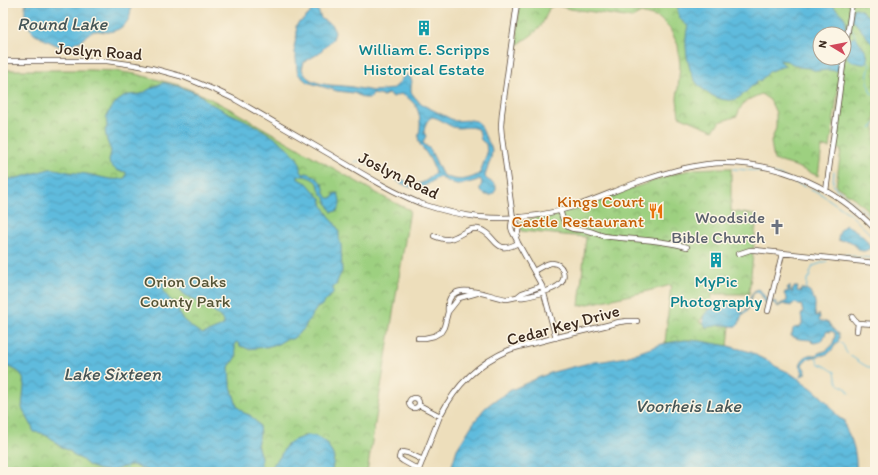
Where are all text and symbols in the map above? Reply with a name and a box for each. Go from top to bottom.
water label: Round Lake [17,13,108,35]
building icon: William E. Scripps Historical Estate [415,19,433,37]
north arrow [812,26,852,66]
street label: Joslyn Road [55,38,143,64]
place label: William E. Scripps Historical Estate [358,39,490,79]
text: N [816,40,830,49]
street label: Joslyn Road [356,147,442,203]
place label: Kings Court Castle Restaurant [512,191,645,231]
restaurant icon: Kings Court Castle Restaurant [647,202,665,220]
place label: Woodside Bible Church [671,207,765,247]
church icon: Woodside Bible Church [768,218,786,236]
building icon: MyPic Photography [707,251,725,269]
park label: Orion Oaks County Park [140,271,231,311]
place label: MyPic Photography [670,271,762,311]
street label: Cedar Key Drive [504,300,622,350]
water label: Lake Sixteen [63,363,162,385]
water label: Voorheis Lake [635,395,742,417]

